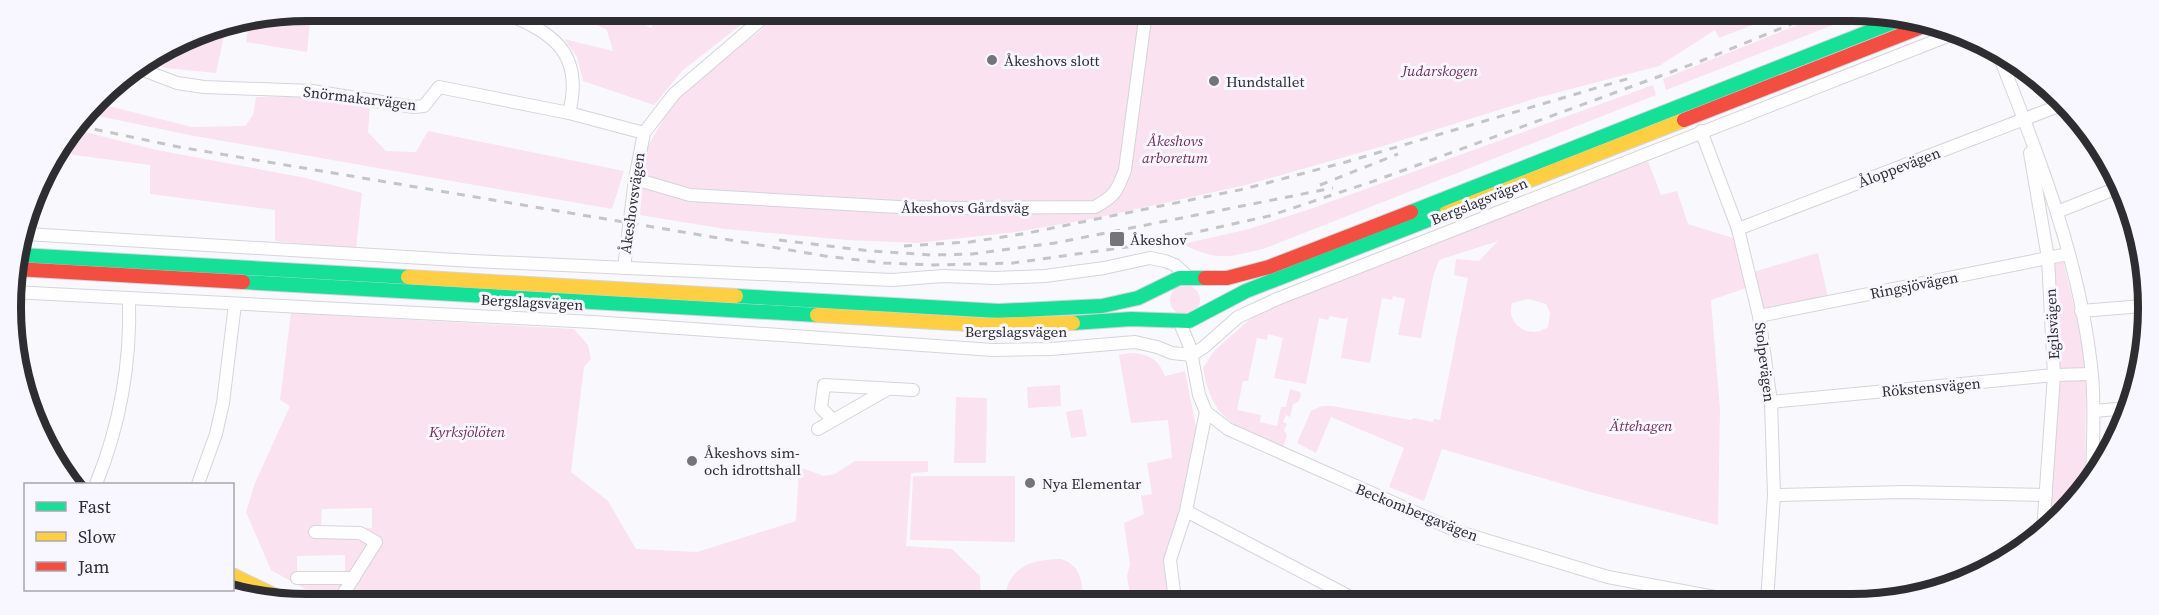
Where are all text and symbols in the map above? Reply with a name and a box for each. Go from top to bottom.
place label: Åkeshovs slott [1004,50,1099,71]
marker: Åkeshovs slott [985,53,999,67]
park label: Judarskogen [1400,60,1478,81]
place label: Hundstallet [1226,71,1304,92]
marker: Hundstallet [1207,74,1221,88]
street label: Snörmakarvägen [302,81,418,115]
park label: Åkeshovs arboretum [1142,130,1209,168]
street label: Åloppevägen [1855,142,1943,192]
street label: Åkeshovsvägen [614,151,650,255]
street label: Bergslagsvägen [1427,172,1531,230]
street label: Åkeshovs Gårdsväg [901,197,1029,218]
place label: Åkeshov [1130,229,1187,250]
marker: Åkeshov [1108,230,1126,248]
street label: Ringsjövägen [1868,266,1960,304]
street label: Egilsvägen [2040,288,2064,360]
street label: Bergslagsvägen [480,289,584,315]
street label: Bergslagsvägen [965,321,1067,342]
street label: Stolpevägen [1750,321,1780,403]
street label: Rökstensvägen [1880,372,1982,402]
park label: Ättehagen [1609,415,1673,436]
park label: Kyrksjölöten [428,421,506,442]
place label: Åkeshovs sim- och idrottshall [704,442,802,480]
marker: Åkeshovs sim- och idrottshall [685,454,699,468]
place label: Nya Elementar [1042,473,1142,494]
marker: Nya Elementar [1023,476,1037,490]
street label: Beckombergavägen [1353,478,1481,546]
legend [24,483,234,591]
text: Fast [78,494,111,519]
text: Slow [78,524,116,549]
text: Jam [77,554,110,579]

